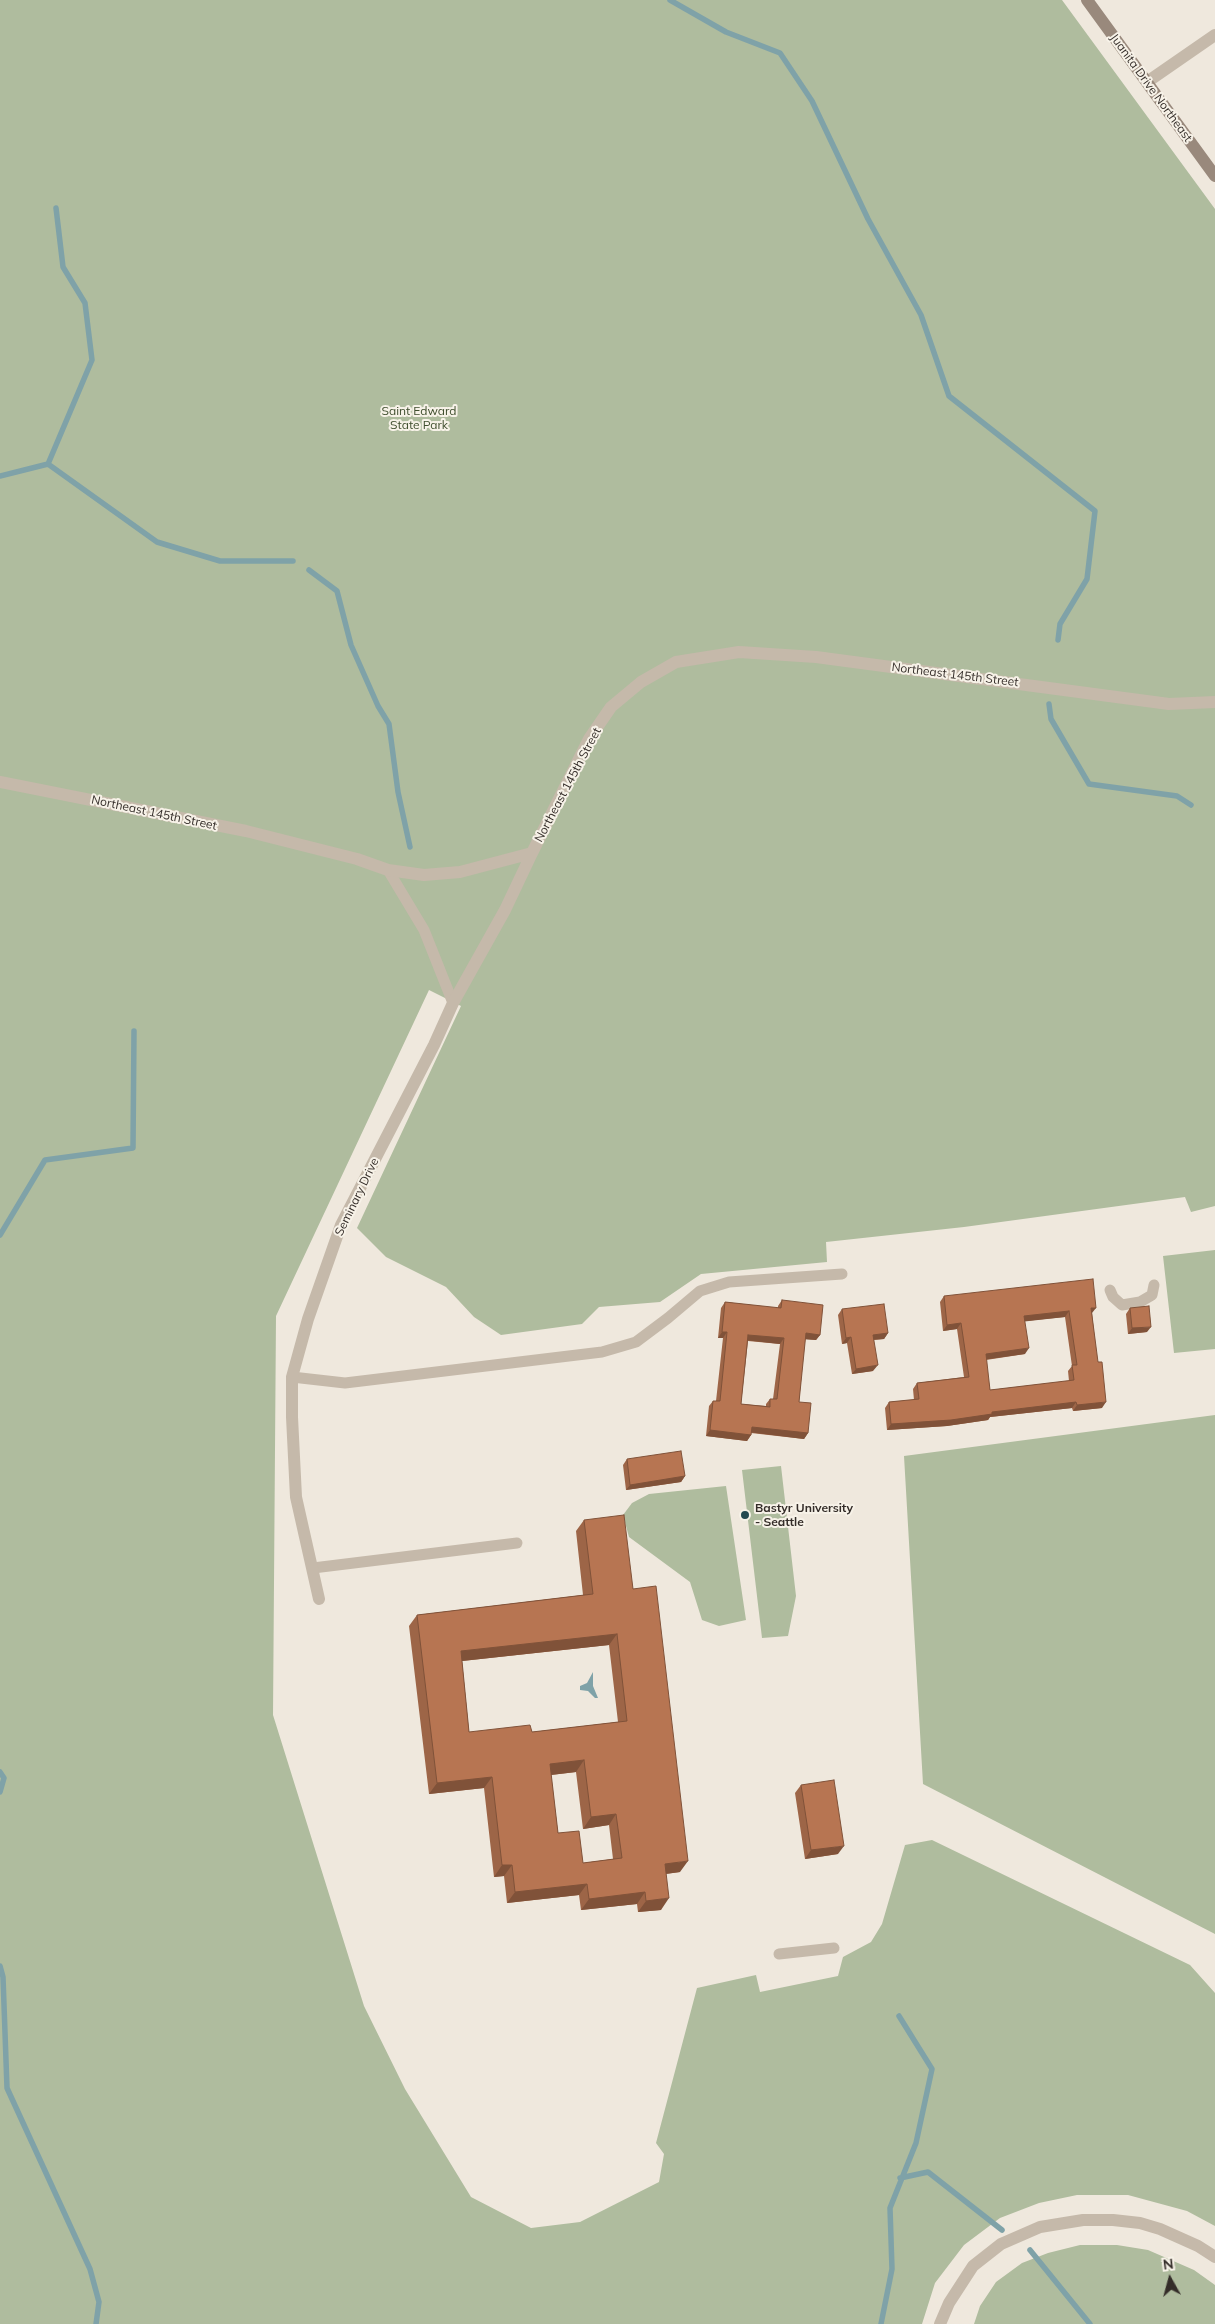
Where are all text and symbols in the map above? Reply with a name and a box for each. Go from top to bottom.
street label: Juanita Drive Northeast [1107,31,1195,145]
park label: Saint Edward State Park [381,404,457,432]
street label: Northeast 145th Street [891,660,1019,690]
street label: Northeast 145th Street [532,725,604,845]
street label: Northeast 145th Street [90,793,218,833]
street label: Seminary Drive [332,1156,382,1238]
place label: Bastyr University - Seattle [755,1501,853,1529]
marker: Bastyr University - Seattle [739,1509,751,1521]
north arrow [1145,2254,1195,2304]
text: N [1162,2255,1175,2274]

